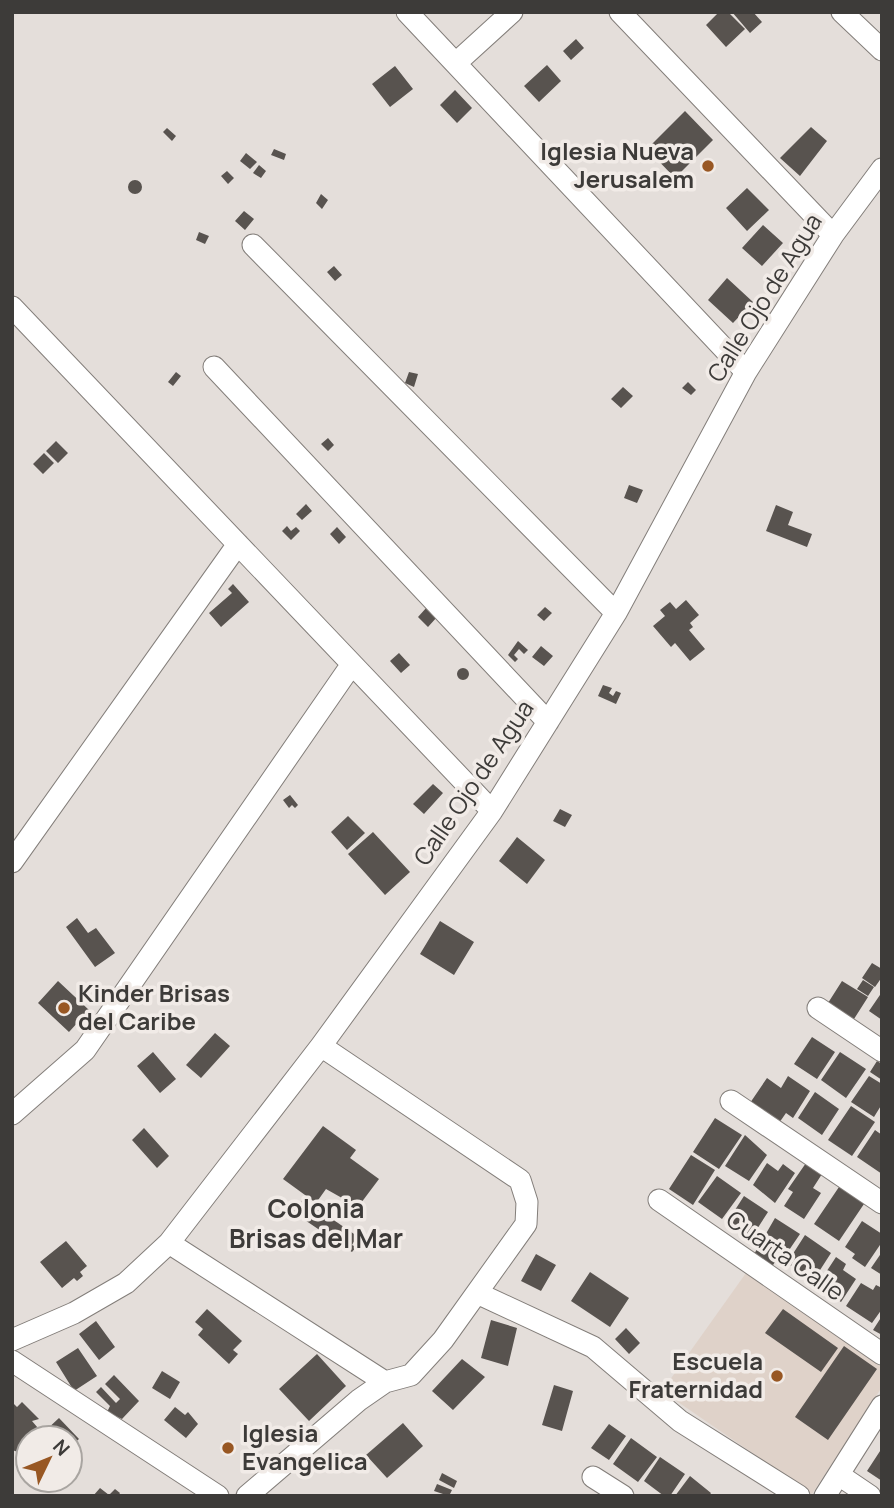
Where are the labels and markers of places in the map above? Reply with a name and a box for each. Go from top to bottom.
place label: Iglesia Nueva Jerusalem [540,134,694,195]
marker: Iglesia Nueva Jerusalem [700,158,716,174]
place label: Kinder Brisas del Caribe [78,976,230,1037]
marker: Kinder Brisas del Caribe [56,1000,72,1016]
place label: Escuela Fraternidad [628,1344,763,1405]
marker: Escuela Fraternidad [769,1368,785,1384]
place label: Iglesia Evangelica [242,1416,368,1477]
marker: Iglesia Evangelica [220,1440,236,1456]

